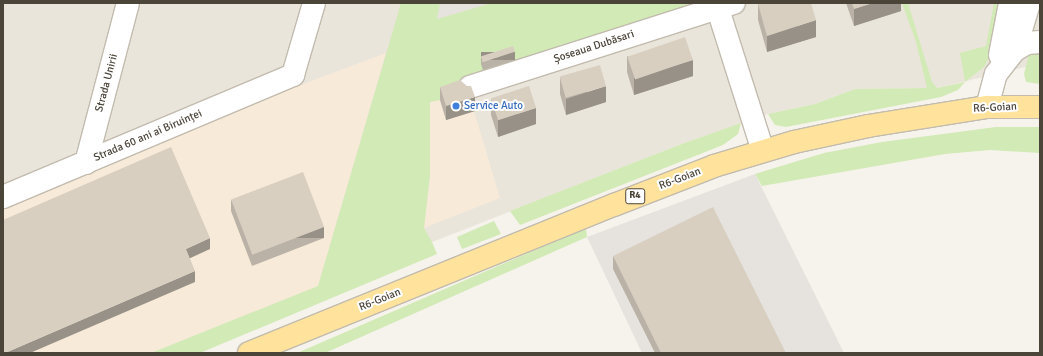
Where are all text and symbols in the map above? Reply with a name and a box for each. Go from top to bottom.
street label: Șoseaua Dubăsari [552,28,636,66]
street label: Strada Unirii [93,52,121,114]
place label: Service Auto [464,99,523,113]
street label: R6-Goian [973,100,1017,116]
marker: Service Auto [451,101,461,111]
street label: Strada 60 ani ai Biruinței [92,107,204,165]
street label: R6-Goian [657,165,703,193]
road number: R4 [625,188,645,204]
street label: R6-Goian [357,286,403,314]

